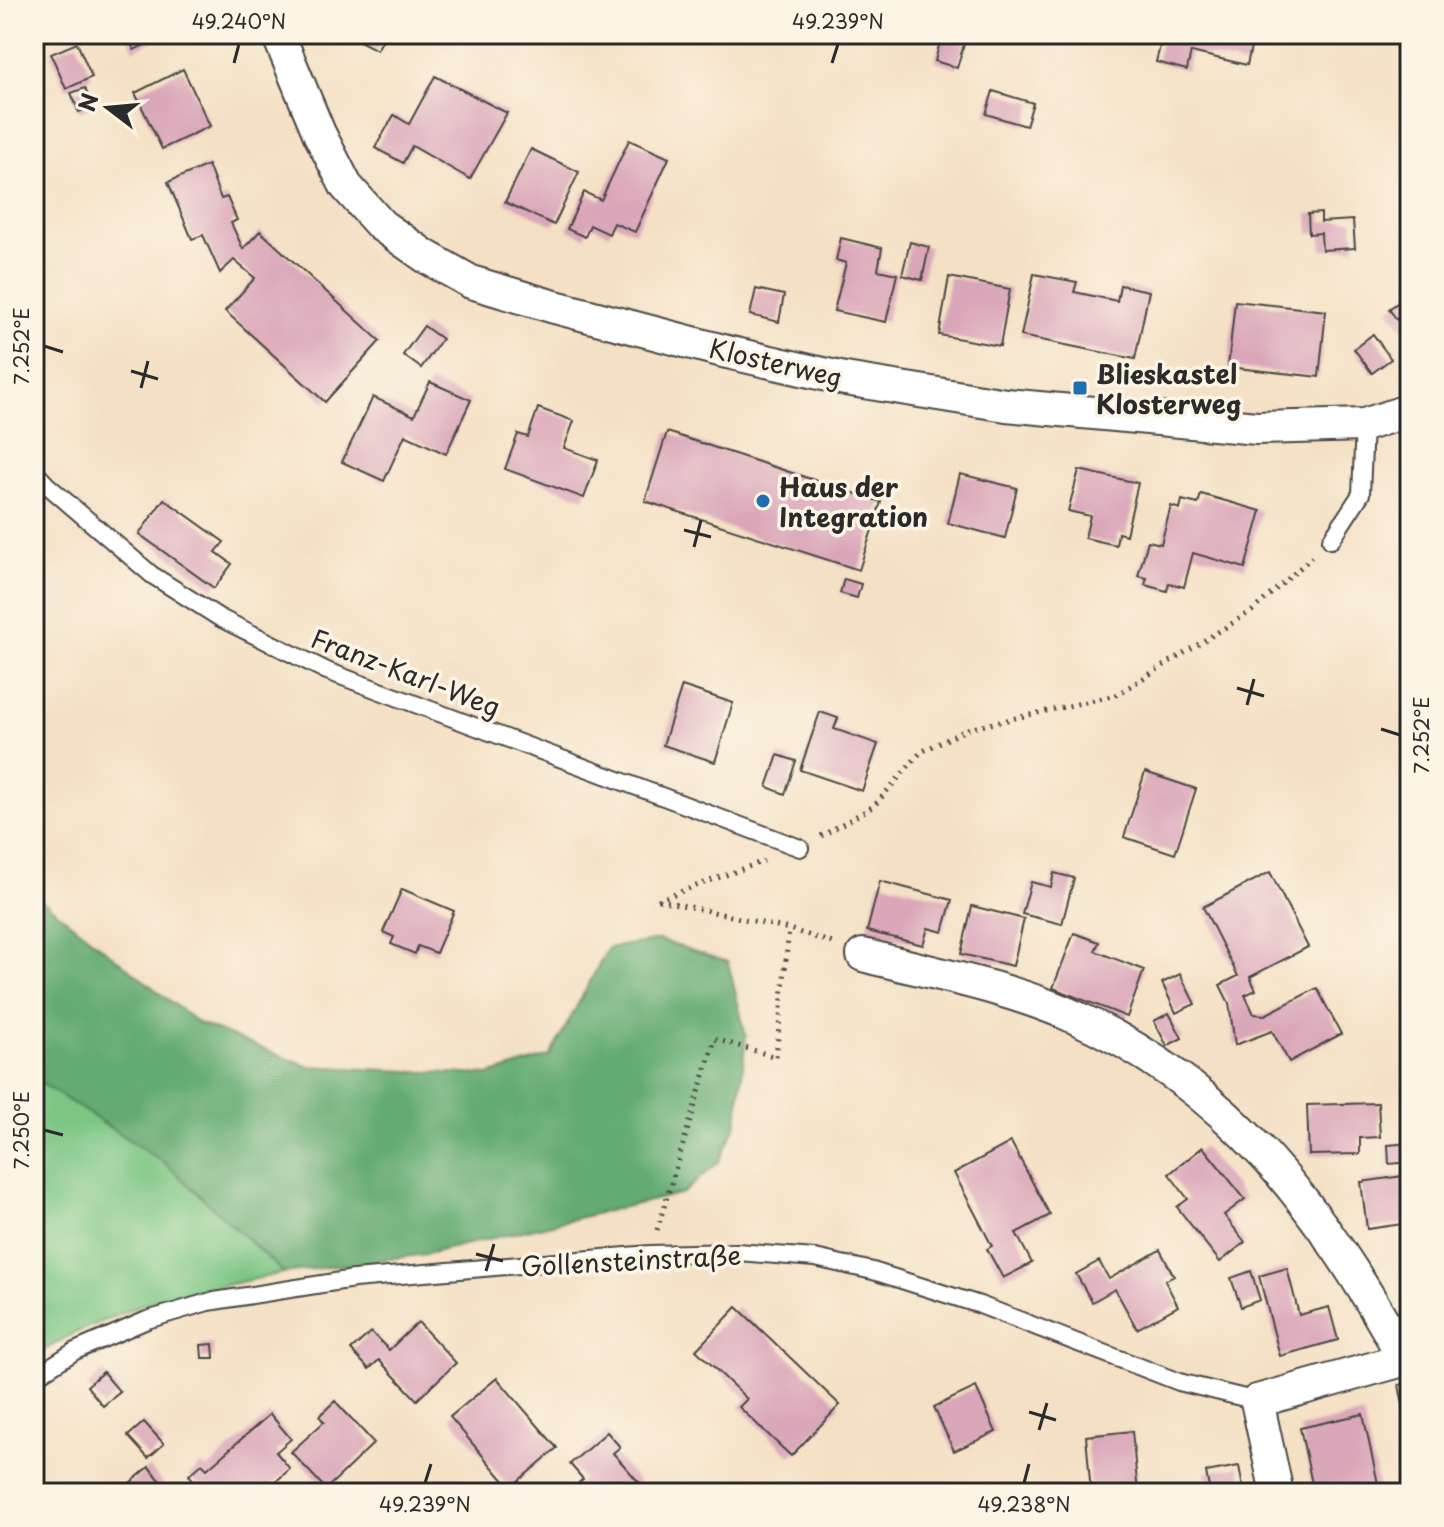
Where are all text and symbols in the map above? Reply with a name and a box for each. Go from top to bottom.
text: 49.240°N [192,6,286,36]
text: 49.239°N [792,6,884,36]
north arrow [68,68,148,148]
text: N [69,89,106,115]
text: 7.252°E [6,307,36,385]
street label: Klosterweg [705,328,847,396]
place label: Blieskastel Klosterweg [1096,354,1242,423]
marker: Blieskastel Klosterweg [1071,379,1089,397]
place label: Haus der Integration [779,467,928,536]
marker: Haus der Integration [754,492,772,510]
street label: Franz-Karl-Weg [306,618,506,726]
text: 7.252°E [1406,696,1436,774]
text: 7.250°E [6,1091,36,1169]
street label: Gollensteinstraße [520,1235,742,1285]
text: 49.239°N [379,1489,471,1519]
text: 49.238°N [977,1489,1071,1519]

